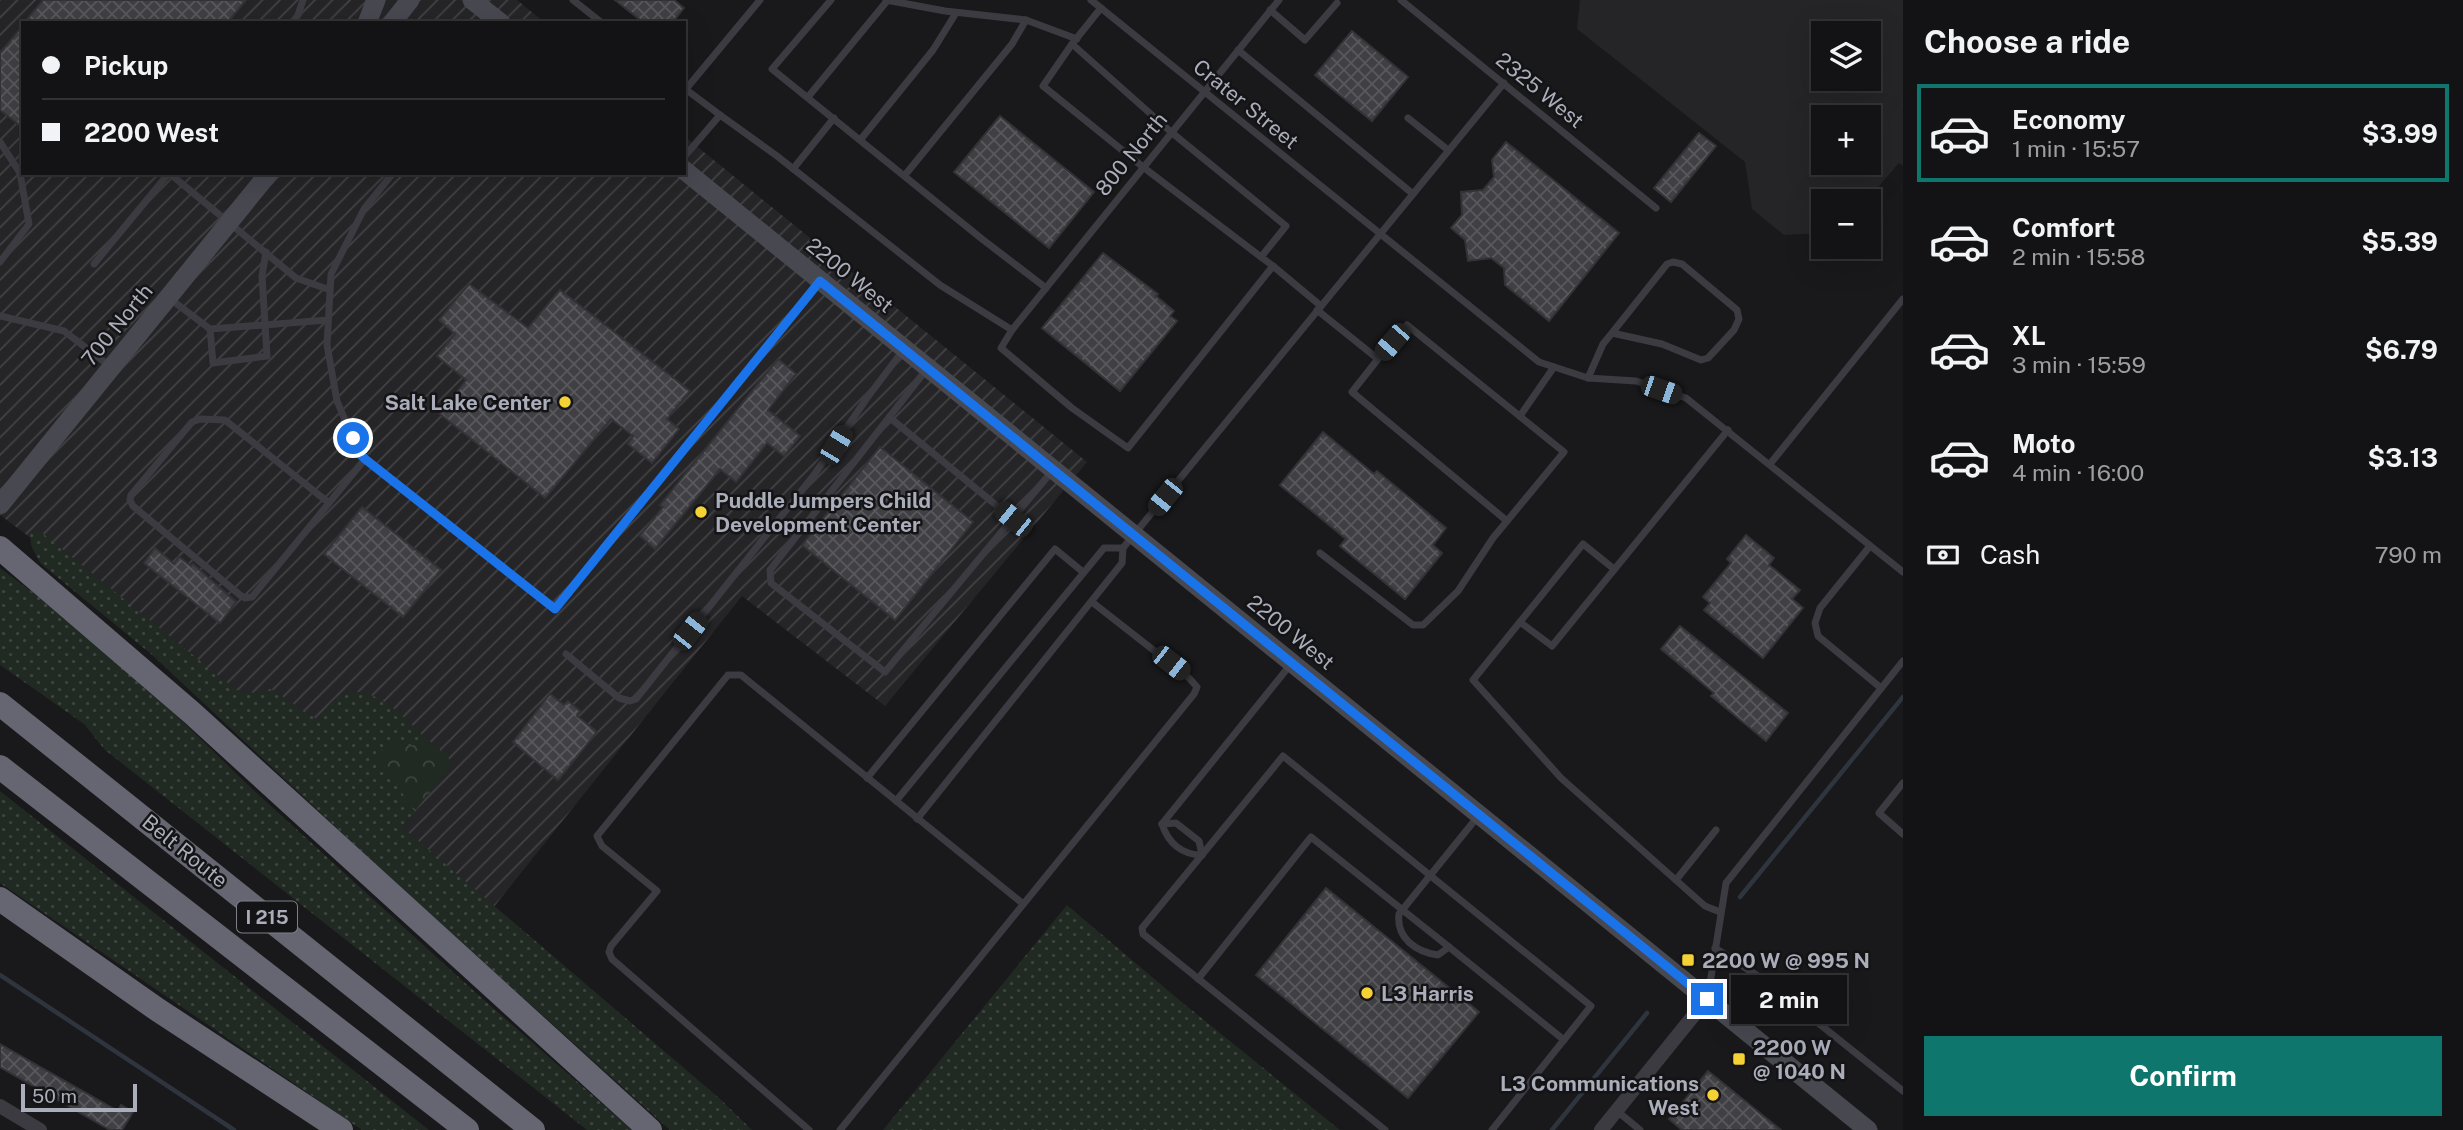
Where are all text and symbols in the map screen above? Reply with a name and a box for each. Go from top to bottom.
map controls [1811,21,1881,259]
button: layers [1811,21,1881,91]
text: Choose a ride [1924,23,2130,60]
street label: 2325 West [1491,47,1589,133]
text: Pickup [84,50,168,81]
street label: Crater Street [1188,54,1304,154]
icon: car [1928,102,1991,165]
text: Economy [2012,104,2125,135]
button: + [1811,105,1881,175]
street label: 800 North [1090,107,1172,201]
text: 2200 West [84,117,219,148]
text: $3.99 [2362,118,2438,149]
text: 1 min · 15:57 [2012,135,2140,162]
button: − [1811,189,1881,259]
icon: car [1928,210,1991,273]
text: Comfort [2012,212,2115,243]
text: $5.39 [2361,226,2438,257]
street label: 2200 West [801,232,899,318]
text: 2 min · 15:58 [2012,243,2146,270]
street label: 700 North [76,279,158,371]
icon: car [1928,318,1991,381]
car [1371,319,1414,365]
text: XL [2012,320,2046,351]
text: $6.79 [2365,334,2438,365]
text: 3 min · 15:59 [2012,351,2146,378]
car [1638,373,1685,407]
place label: Salt Lake Center [384,390,551,415]
marker: Salt Lake Center [557,394,573,410]
route start [337,422,369,454]
car [817,422,856,468]
icon: car [1928,426,1991,489]
text: Moto [2012,428,2075,459]
text: $3.13 [2368,442,2438,473]
text: 4 min · 16:00 [2012,459,2144,486]
car [1144,474,1187,520]
place label: Puddle Jumpers Child Development Center [715,488,931,537]
car [991,498,1036,540]
marker: Puddle Jumpers Child Development Center [693,504,709,520]
icon: cash [1924,536,1962,574]
text: Cash [1980,539,2040,570]
text: 790 m [2375,541,2442,568]
street label: 2200 West [1242,589,1340,675]
car [669,608,712,654]
car [1148,642,1195,684]
street label: Belt Route [137,809,233,893]
road number: I 215 [237,902,297,932]
place label: 2200 W @ 995 N [1702,948,1870,973]
marker: 2200 W @ 995 N [1680,952,1696,968]
callout: 2 min [1732,974,1847,1024]
place label: L3 Harris [1381,981,1474,1006]
route end [1691,983,1723,1015]
marker: L3 Harris [1359,985,1375,1001]
text: 2 min [1759,986,1819,1013]
place label: 2200 W @ 1040 N [1753,1035,1846,1084]
button: Confirm [1924,1036,2442,1116]
marker: 2200 W @ 1040 N [1731,1051,1747,1067]
place label: L3 Communications West [1500,1071,1699,1120]
scale bar [21,1081,136,1113]
text: 50 m [32,1085,77,1107]
marker: L3 Communications West [1705,1087,1721,1103]

